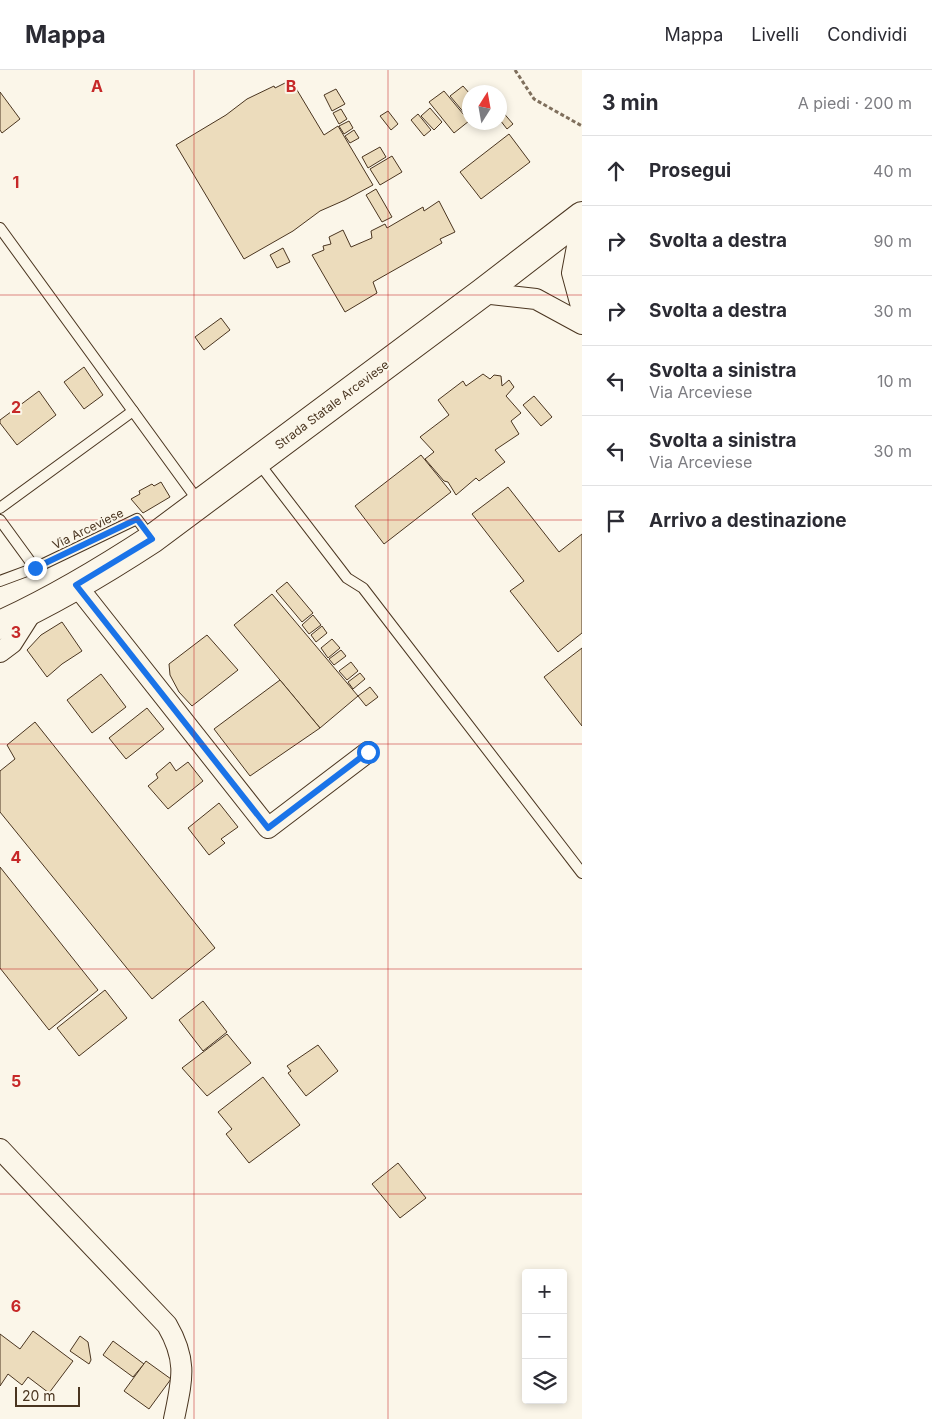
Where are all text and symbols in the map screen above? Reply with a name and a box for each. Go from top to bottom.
text: Mappa [25,20,106,49]
text: Mappa [665,24,723,45]
text: Livelli [751,24,799,45]
text: Condividi [827,24,907,45]
text: A [91,76,103,96]
text: B [286,76,296,96]
north arrow [462,85,507,130]
text: 3 min [602,90,658,115]
text: A piedi · 200 m [798,93,912,113]
icon: ahead [602,157,630,185]
text: Prosegui [649,159,731,182]
text: 40 m [873,161,912,181]
text: 1 [13,172,19,192]
icon: right [602,227,630,255]
text: Svolta a destra [649,229,787,252]
text: 90 m [873,231,912,251]
icon: right [602,297,630,325]
text: Svolta a destra [649,299,787,322]
text: 30 m [874,301,912,321]
street label: Strada Statale Arceviese [272,357,392,452]
text: Svolta a sinistra [649,359,797,382]
icon: left [602,367,630,395]
text: 10 m [877,371,912,391]
text: Via Arceviese [649,382,752,402]
text: 2 [11,397,21,417]
text: Svolta a sinistra [649,429,797,452]
icon: left [602,437,630,465]
text: 30 m [874,441,912,461]
text: Via Arceviese [649,452,752,472]
street label: Via Arceviese [50,505,126,552]
icon: arrive [602,507,630,535]
text: Arrivo a destinazione [649,509,847,532]
route end [24,557,47,580]
text: 3 [11,622,21,642]
route start [357,741,380,764]
text: 4 [11,847,22,867]
text: 5 [11,1071,21,1091]
map controls [522,1269,567,1404]
button: + [522,1269,567,1314]
text: 6 [11,1296,21,1316]
button: − [522,1314,567,1359]
button: layers [522,1359,567,1404]
scale bar [15,1384,80,1407]
text: 20 m [22,1387,56,1404]

